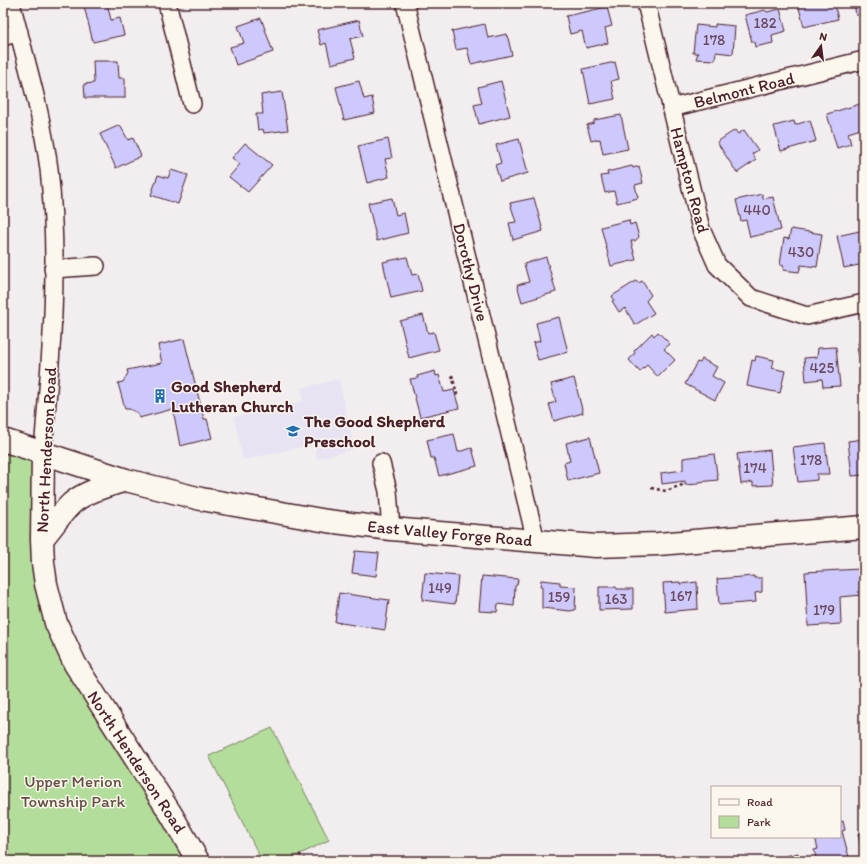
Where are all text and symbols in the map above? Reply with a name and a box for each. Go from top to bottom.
house number: 182 [753,14,777,32]
north arrow [801,26,841,66]
text: N [818,30,828,44]
house number: 178 [703,31,725,49]
street label: Belmont Road [692,68,796,112]
street label: Hampton Road [666,125,714,235]
house number: 440 [743,201,771,219]
street label: Dorothy Drive [449,221,493,323]
house number: 430 [788,243,814,261]
house number: 425 [810,359,835,377]
street label: North Henderson Road [32,366,60,533]
place label: Good Shepherd Lutheran Church [171,376,294,416]
building icon: Good Shepherd Lutheran Church [152,388,168,404]
place label: The Good Shepherd Preschool [303,411,446,451]
school or university icon: The Good Shepherd Preschool [285,423,301,439]
house number: 178 [800,451,822,469]
house number: 174 [743,459,767,477]
street label: East Valley Forge Road [367,516,533,550]
house number: 149 [428,579,452,597]
house number: 167 [670,587,693,605]
house number: 159 [548,588,570,606]
house number: 163 [604,590,628,608]
house number: 179 [813,601,835,619]
street label: North Henderson Road [83,687,191,838]
park label: Upper Merion Township Park [21,771,126,811]
legend [711,786,841,838]
text: Road [747,795,773,809]
text: Park [747,815,771,829]

